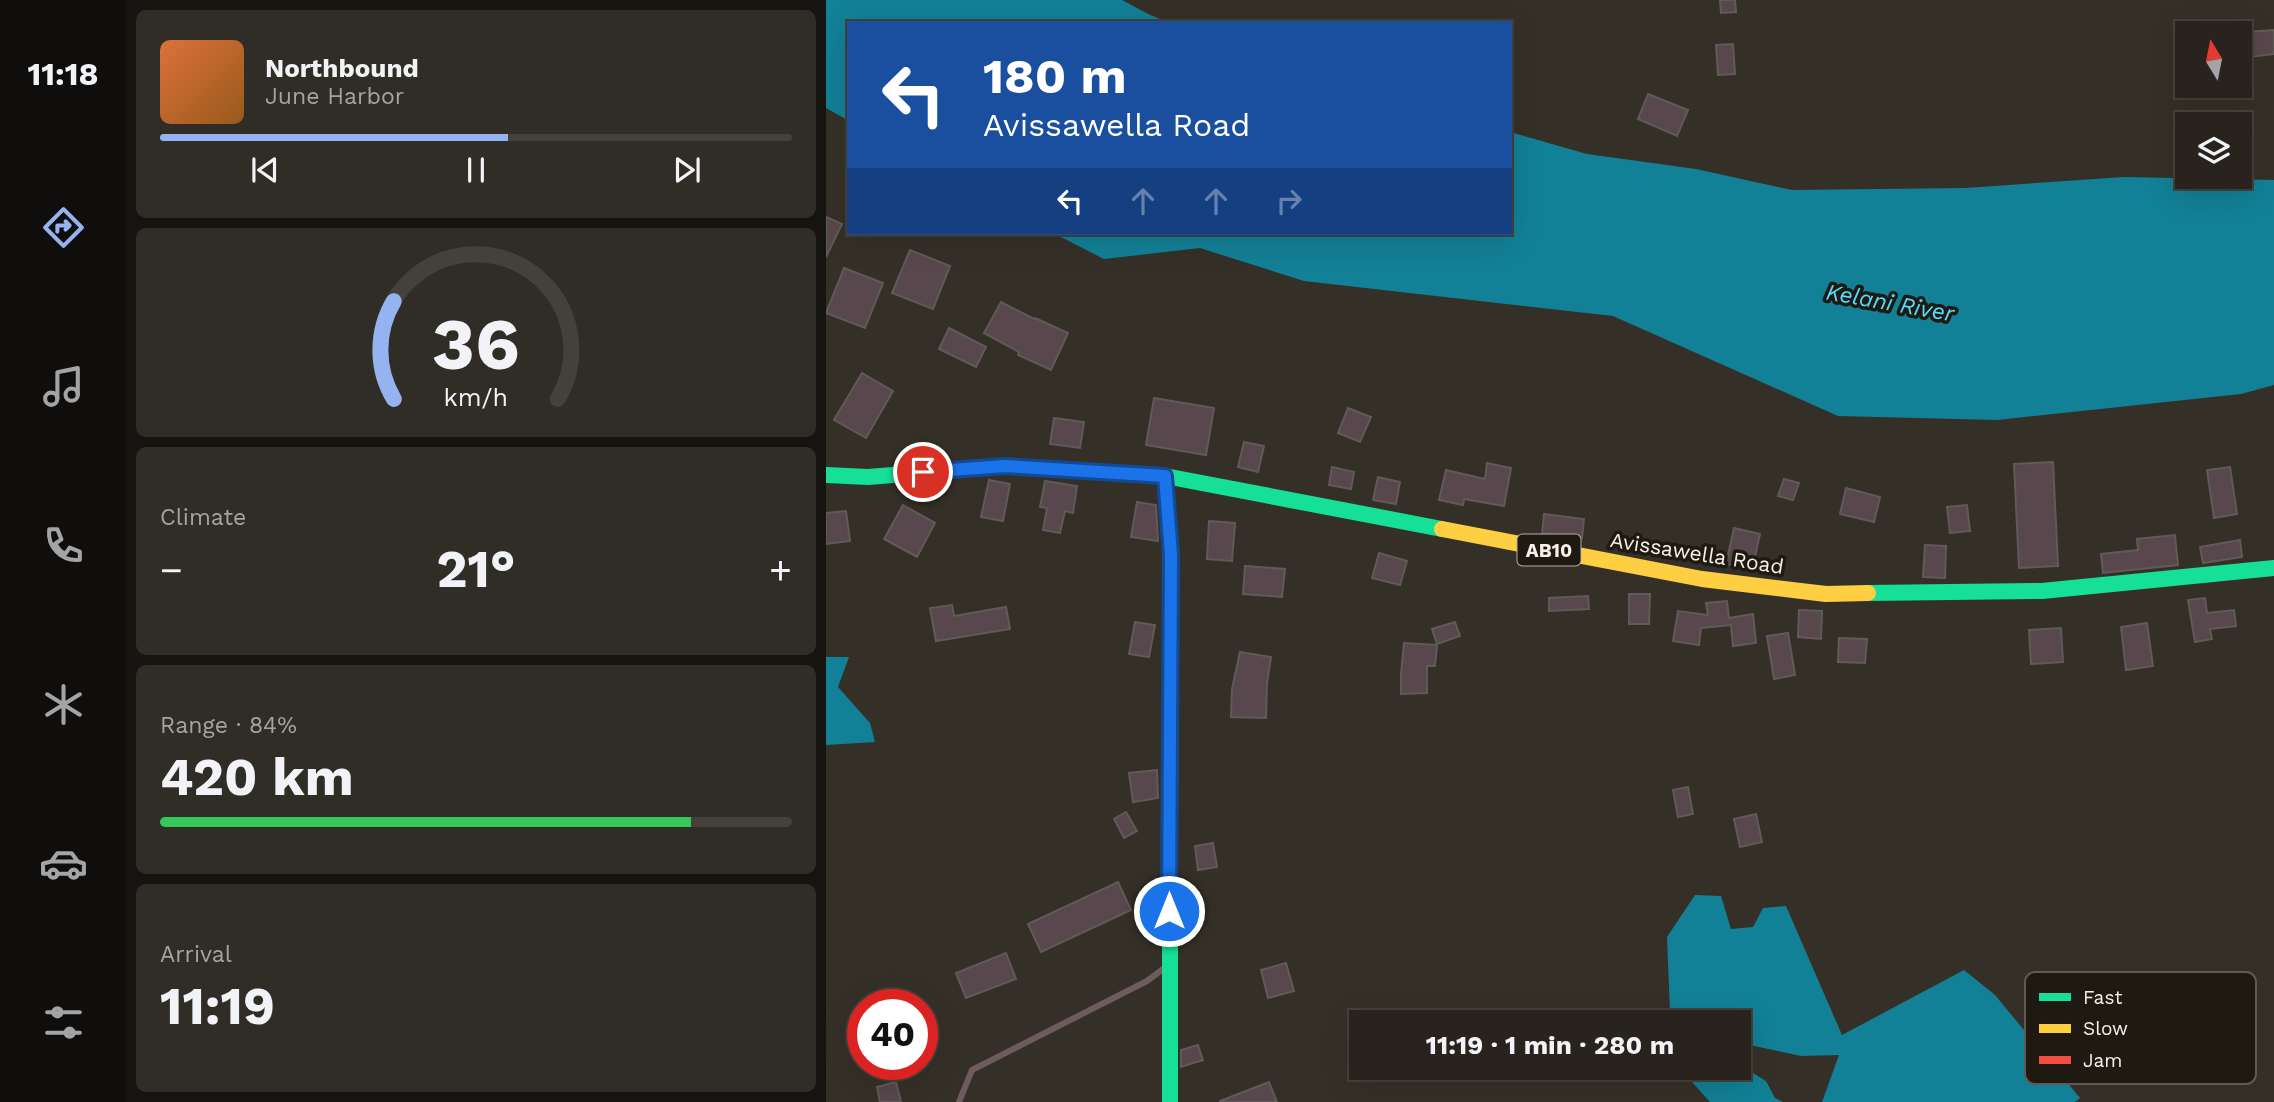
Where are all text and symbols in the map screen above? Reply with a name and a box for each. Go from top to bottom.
north arrow [2175,21,2252,98]
map controls [2175,21,2252,189]
text: 180 m [983,47,1127,105]
icon: left [868,49,959,140]
text: Northbound [265,53,419,83]
text: 11:18 [27,55,99,93]
text: June Harbor [265,83,404,110]
text: Avissawella Road [983,106,1250,144]
button: layers [2175,112,2252,189]
icon: previous [246,151,284,189]
icon: pause [457,151,495,189]
icon: next [668,151,706,189]
icon: left [1051,182,1089,220]
icon: ahead [1124,182,1162,220]
icon: ahead [1197,182,1235,220]
icon: right [1270,182,1308,220]
icon: directions [39,203,88,252]
water label: Kelani River [1824,278,1957,328]
text: 36 [432,301,520,387]
icon: music [39,362,88,411]
text: km/h [444,382,508,411]
pin [893,442,953,502]
icon: arrive [904,453,942,491]
text: Climate [160,504,246,531]
icon: phone [39,521,88,570]
street label: Avissawella Road [1608,527,1786,579]
road number: AB10 [1518,534,1580,566]
text: 21° [436,539,516,600]
text: − [160,548,183,592]
text: + [769,548,792,592]
icon: climate [39,680,88,729]
text: Range · 84% [160,712,297,739]
text: 420 km [160,747,354,808]
icon: car [39,839,88,888]
position arrow [1132,874,1206,948]
text: Arrival [160,941,232,968]
legend [2025,972,2256,1084]
text: 11:19 [160,976,275,1037]
text: Fast [2083,986,2122,1009]
speed limit sign: 40 [847,989,938,1080]
icon: filters [39,998,88,1047]
text: Slow [2083,1017,2128,1040]
text: 11:19 · 1 min · 280 m [1426,1030,1674,1060]
text: Jam [2083,1049,2122,1072]

